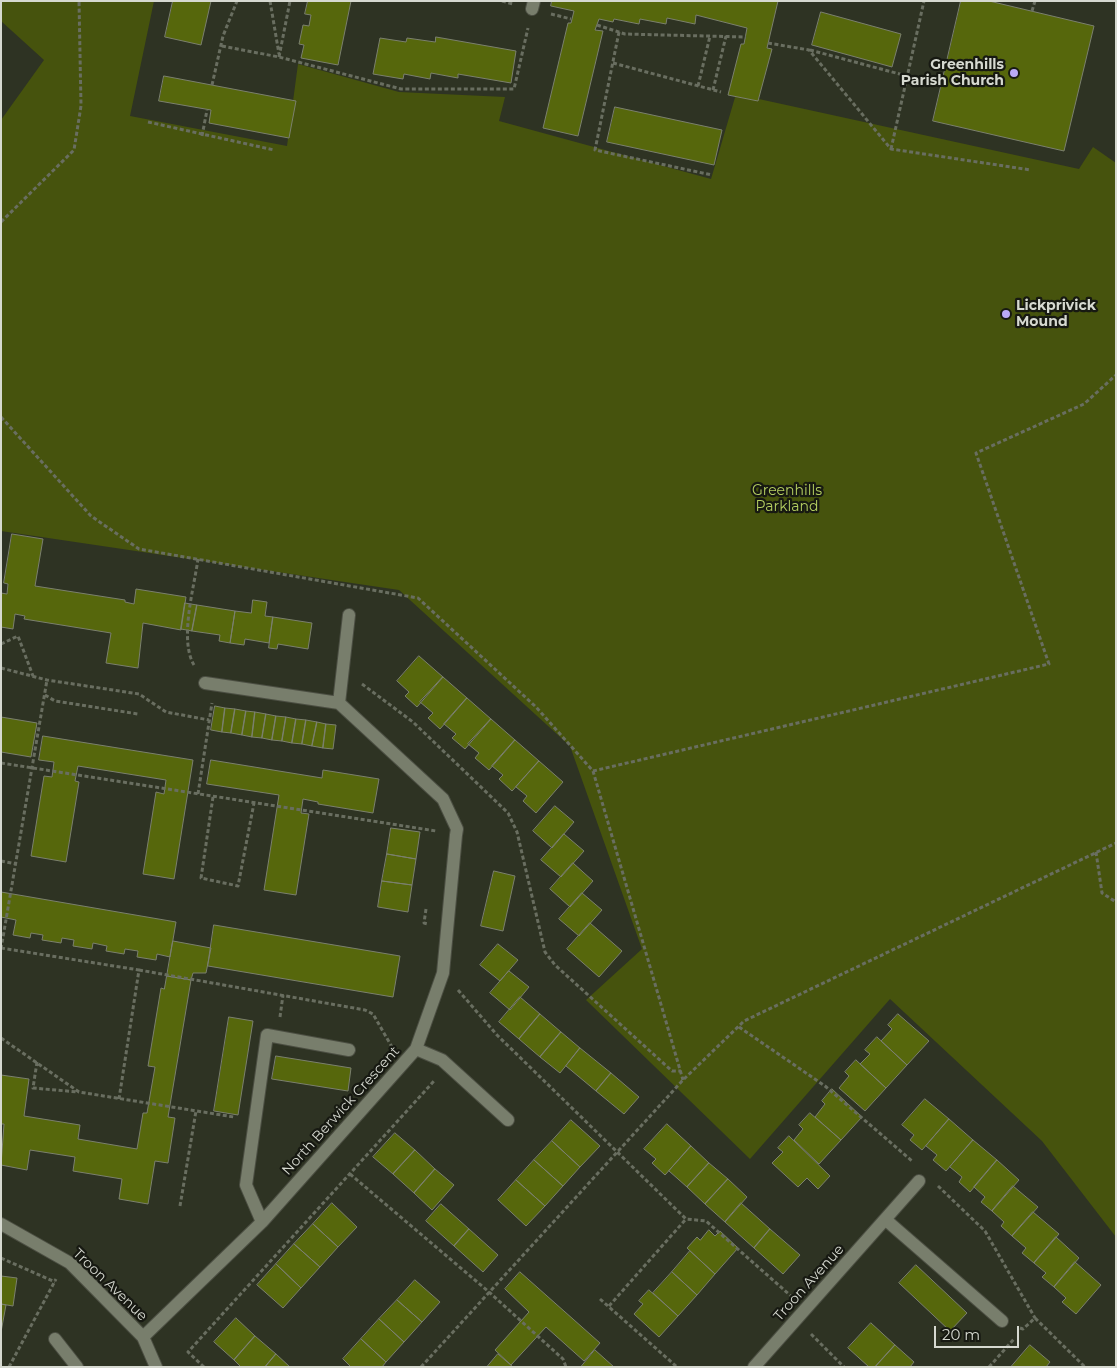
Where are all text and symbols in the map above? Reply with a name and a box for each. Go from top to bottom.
place label: Greenhills Parish Church [901,57,1004,90]
marker: Greenhills Parish Church [1008,67,1020,79]
place label: Lickprivick Mound [1016,298,1096,331]
marker: Lickprivick Mound [1000,308,1012,320]
park label: Greenhills Parkland [752,483,822,516]
street label: North Berwick Crescent [279,1043,403,1179]
street label: Troon Avenue [770,1241,848,1325]
street label: Troon Avenue [69,1245,151,1325]
scale bar [937,1316,1022,1348]
text: 20 m [942,1325,980,1344]

